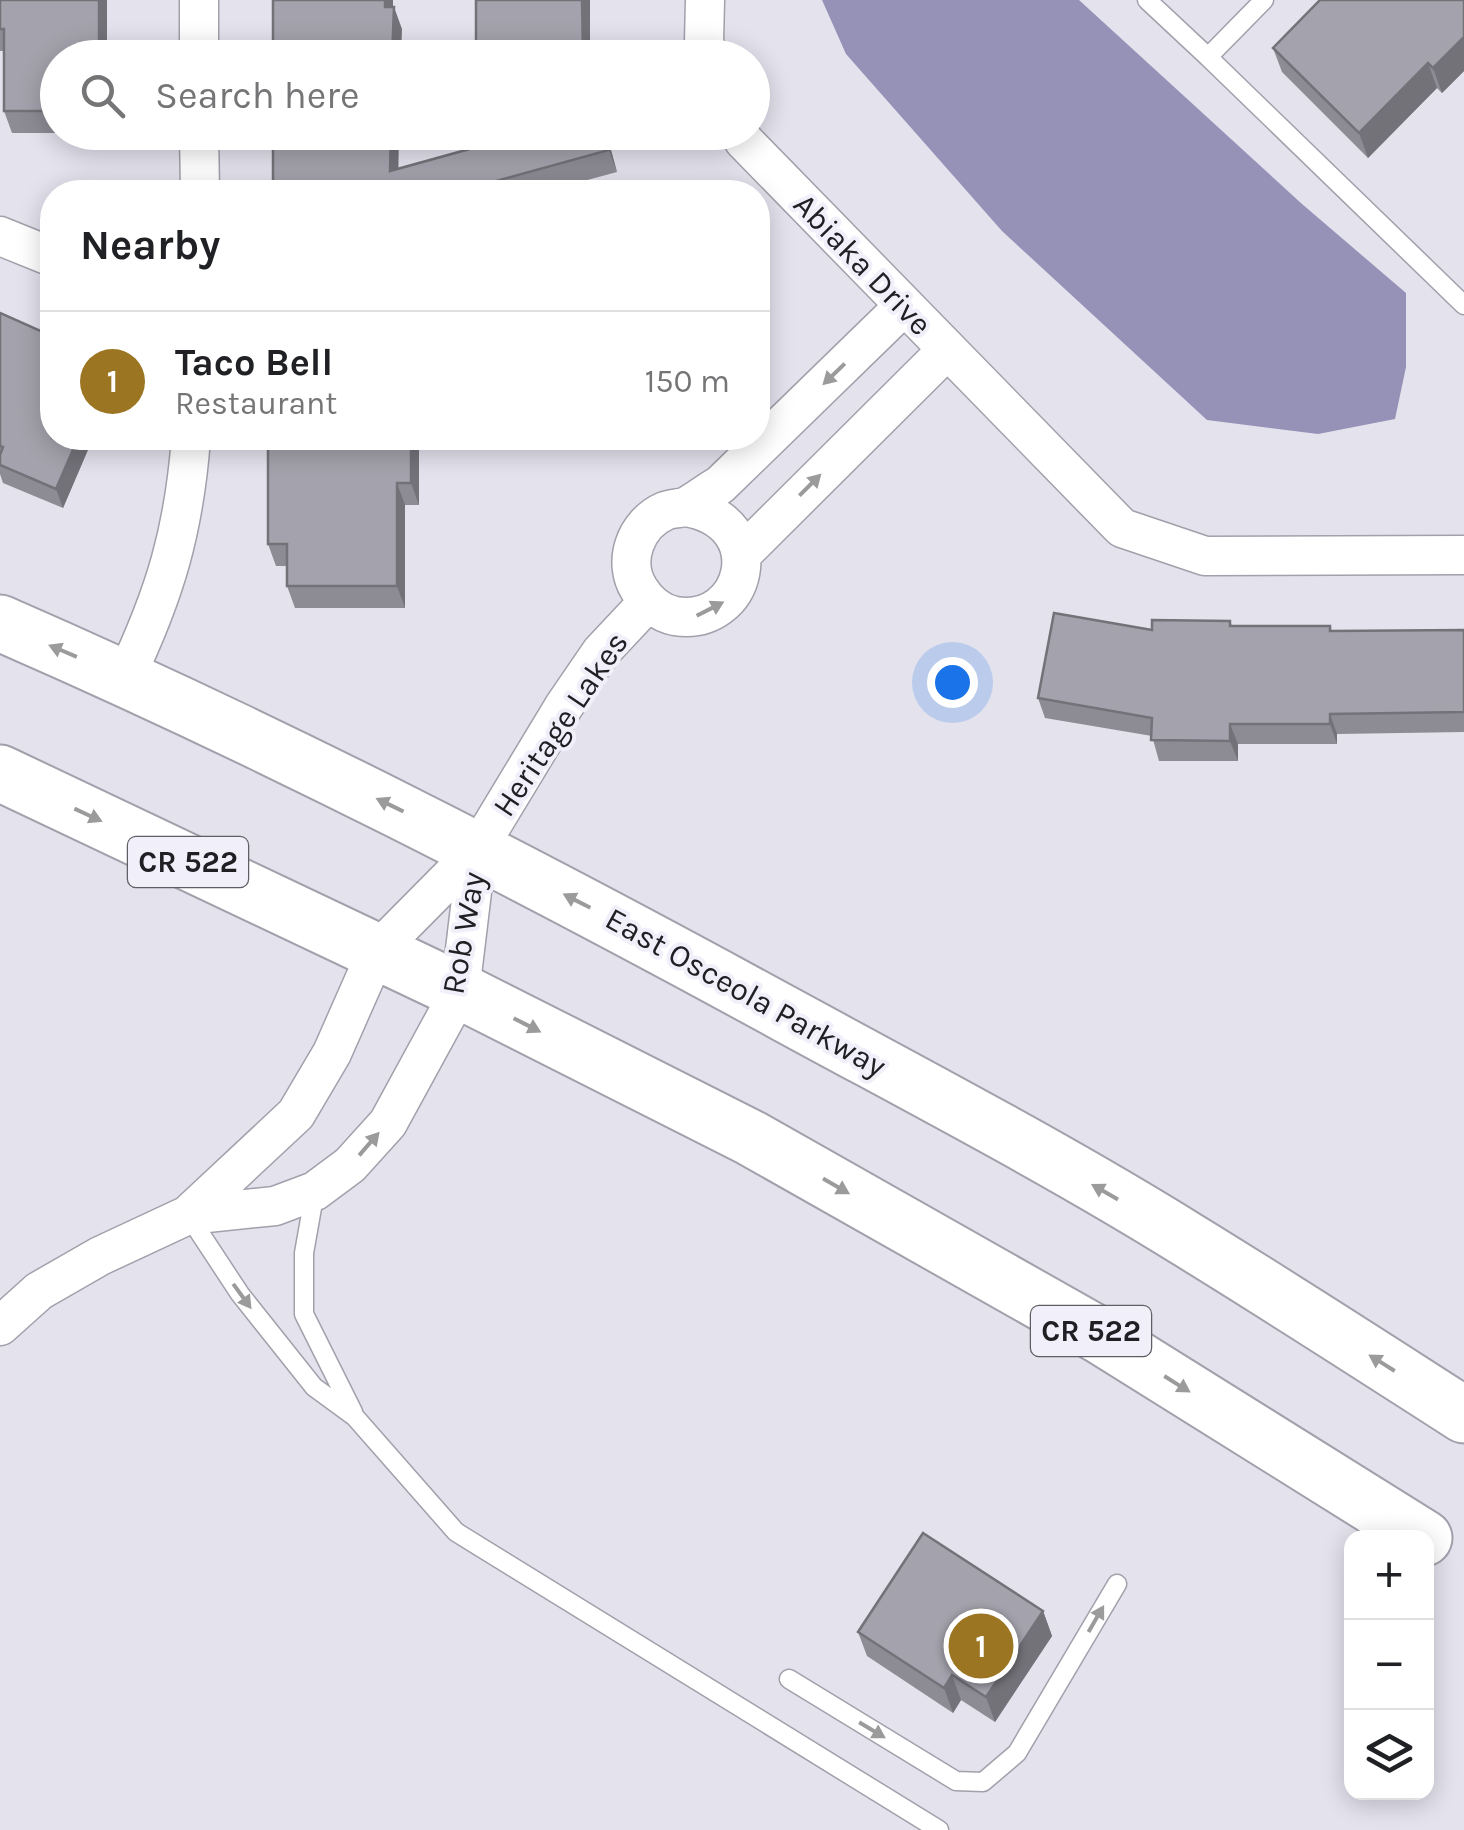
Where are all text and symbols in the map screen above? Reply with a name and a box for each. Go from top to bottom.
search box [40,40,770,150]
icon: search [75,68,130,123]
text: Search here [155,73,359,118]
street label: Abiaka Drive [786,186,939,343]
text: Nearby [80,220,220,270]
text: Taco Bell [175,340,333,385]
one-way arrow [823,362,847,385]
text: 1 [107,363,118,400]
text: 150 m [645,363,730,400]
text: Restaurant [175,385,337,422]
one-way arrow [797,473,821,497]
one-way arrow [696,600,725,617]
street label: Heritage Lakes [485,625,636,824]
one-way arrow [48,643,78,659]
your location [927,657,978,708]
one-way arrow [376,797,405,814]
one-way arrow [74,807,103,824]
road number: CR 522 [128,837,248,887]
street label: Rob Way [435,869,492,997]
one-way arrow [562,893,591,910]
street label: East Osceola Parkway [599,900,892,1085]
one-way arrow [513,1016,542,1033]
one-way arrow [358,1131,380,1156]
one-way arrow [822,1177,850,1194]
one-way arrow [1091,1184,1119,1201]
one-way arrow [232,1283,252,1309]
road number: CR 522 [1031,1306,1151,1356]
one-way arrow [1368,1354,1395,1372]
one-way arrow [1164,1375,1191,1393]
map controls [1344,1530,1434,1800]
button: + [1344,1530,1434,1620]
one-way arrow [1087,1605,1104,1633]
pin: 1 [948,1608,1014,1684]
button: − [1344,1620,1434,1710]
button: layers [1344,1710,1434,1800]
one-way arrow [858,1721,886,1738]

